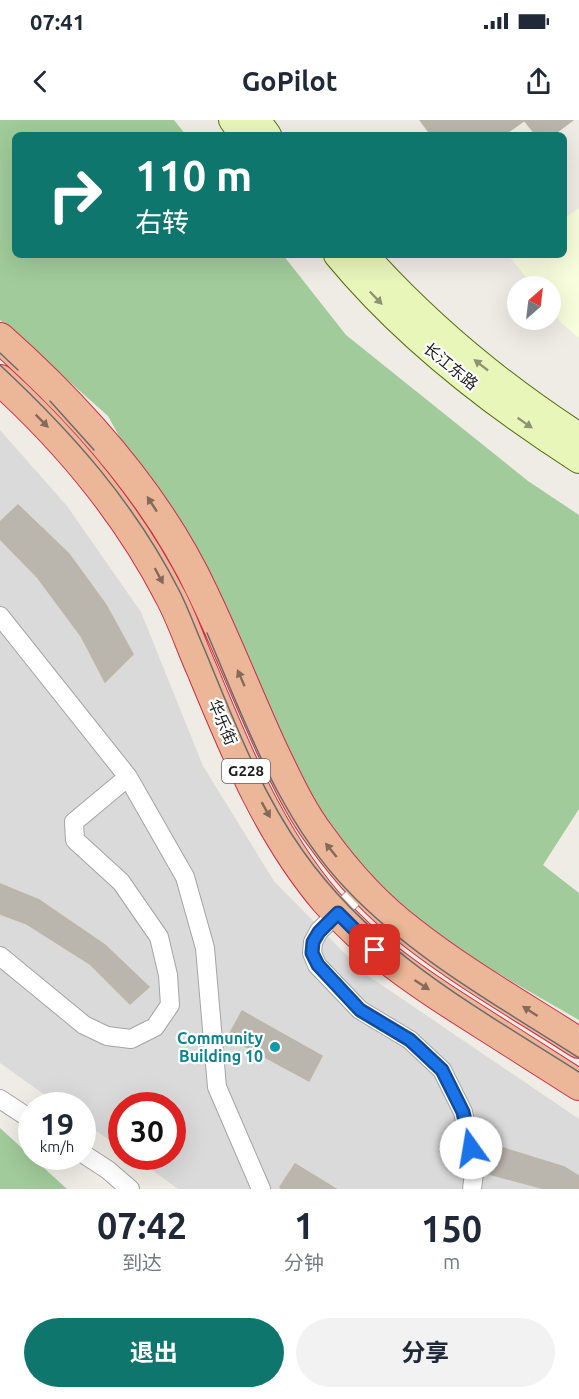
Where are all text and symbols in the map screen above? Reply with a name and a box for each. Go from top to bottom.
text: 07:41 [30,9,85,34]
icon: back [24,65,57,98]
icon: share [522,65,555,98]
text: GoPilot [242,66,337,96]
text: 110 m [135,152,252,199]
icon: right [36,156,114,234]
text: 右转 [135,207,189,237]
north arrow [507,276,561,330]
map controls [507,276,561,330]
one-way arrow [369,290,383,304]
street label: 长江东路 [420,339,482,393]
one-way arrow [473,359,489,371]
one-way arrow [34,413,48,427]
one-way arrow [517,417,533,429]
one-way arrow [146,497,158,513]
one-way arrow [154,567,164,584]
one-way arrow [236,669,245,686]
street label: 华乐街 [205,696,241,748]
road number: G228 [222,759,270,783]
one-way arrow [261,802,271,819]
one-way arrow [324,842,337,858]
pin [349,924,400,975]
icon: arrive [358,933,391,966]
one-way arrow [414,979,430,990]
one-way arrow [522,1006,538,1017]
place label: Community Building 10 [177,1029,263,1065]
marker: Community Building 10 [268,1040,282,1054]
speed limit sign: 30 [108,1092,186,1170]
text: 19 [40,1107,74,1141]
position arrow [439,1116,503,1180]
text: km/h [40,1138,74,1155]
text: 07:42 [97,1205,187,1246]
text: 1 [294,1205,314,1246]
text: 150 [421,1208,482,1249]
text: m [443,1250,460,1273]
text: 到达 [122,1251,162,1274]
text: 分钟 [284,1251,324,1274]
button: 退出 [24,1318,284,1387]
button: 分享 [296,1318,555,1387]

